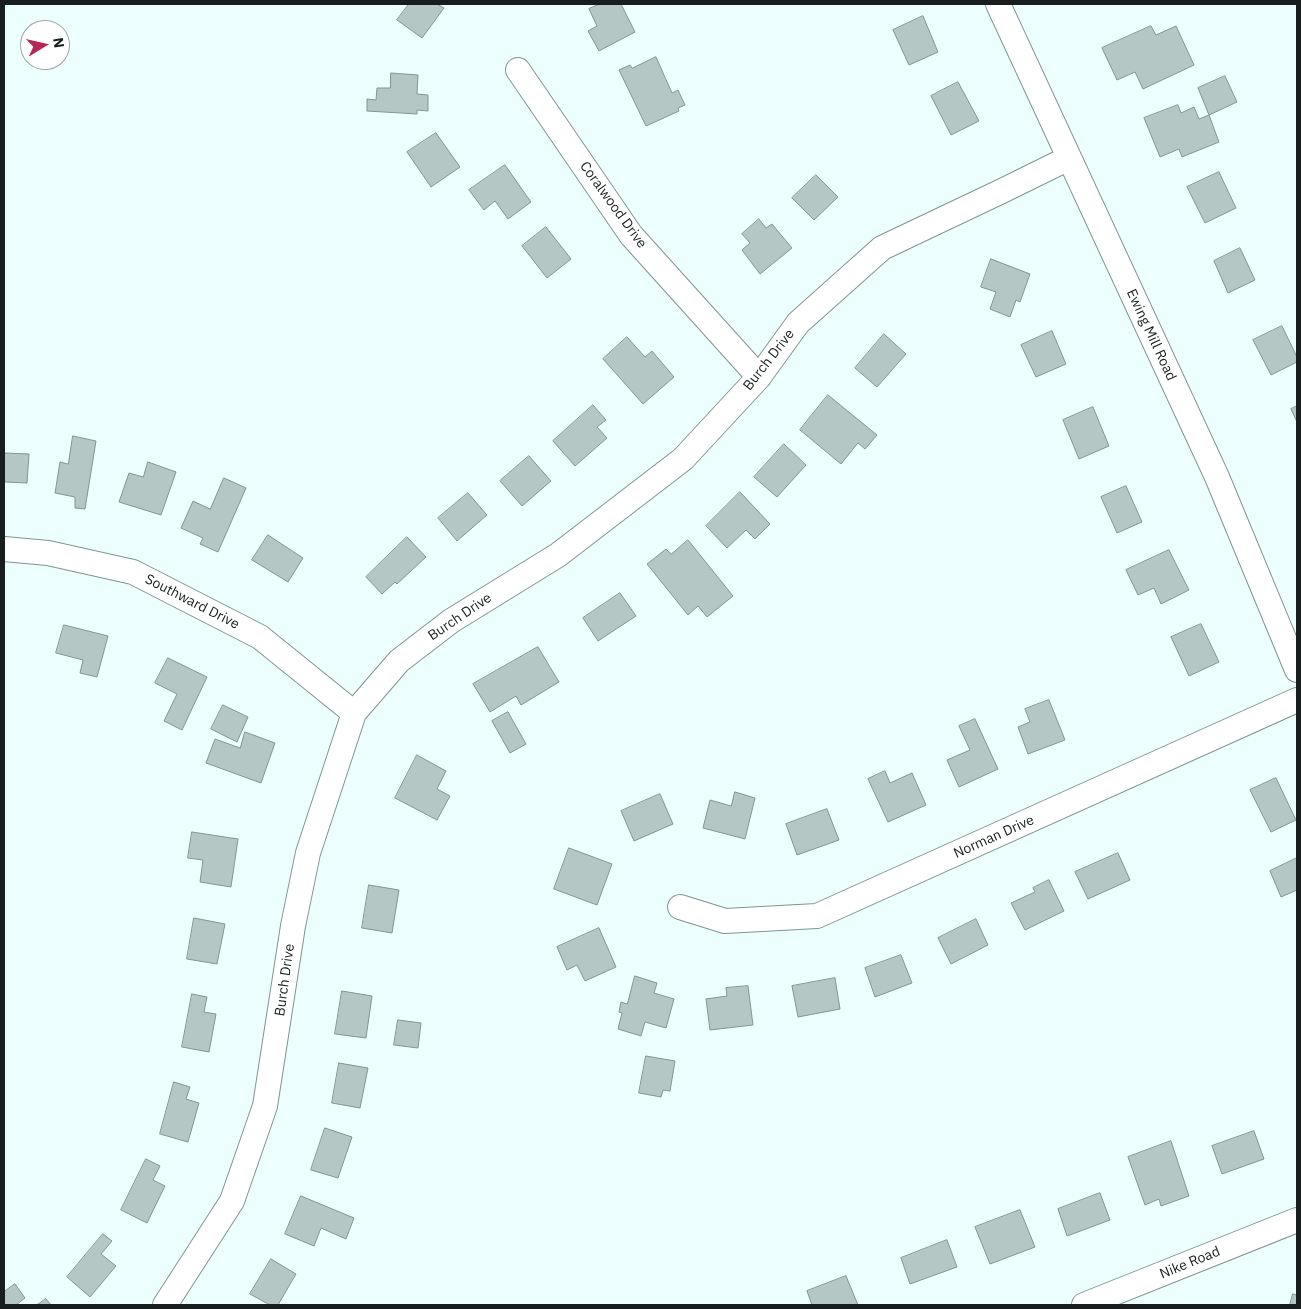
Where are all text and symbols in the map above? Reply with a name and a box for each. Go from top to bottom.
north arrow [20,20,70,70]
text: N [49,36,69,49]
street label: Coralwood Drive [576,158,650,252]
street label: Ewing Mill Road [1122,287,1180,383]
street label: Burch Drive [740,326,798,394]
street label: Southward Drive [142,571,242,633]
street label: Burch Drive [425,590,495,644]
street label: Norman Drive [951,812,1037,862]
street label: Burch Drive [272,943,298,1017]
street label: Nike Road [1157,1243,1223,1283]

